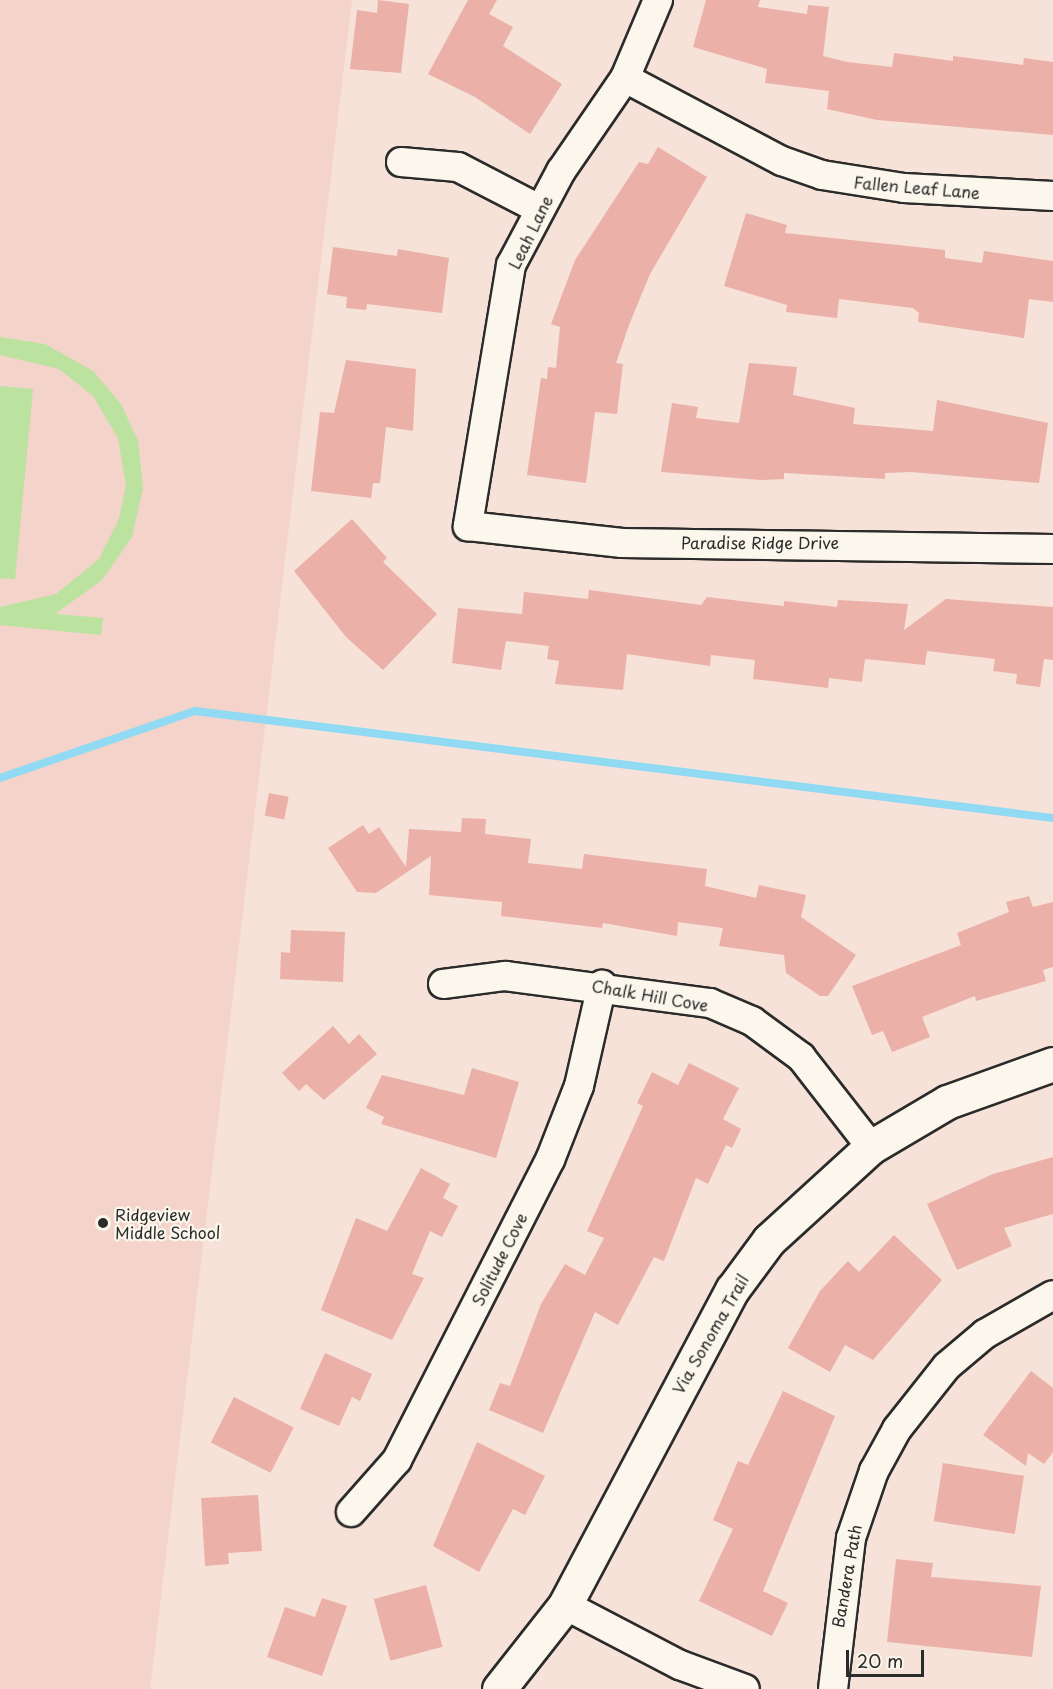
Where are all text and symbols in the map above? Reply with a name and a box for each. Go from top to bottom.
street label: Fallen Leaf Lane [853,172,981,202]
street label: Leah Lane [504,192,556,272]
street label: Paradise Ridge Drive [681,532,839,552]
street label: Chalk Hill Cove [590,975,710,1015]
place label: Ridgeview Middle School [115,1204,222,1242]
street label: Solitude Cove [467,1209,531,1309]
marker: Ridgeview Middle School [96,1216,110,1230]
street label: Via Sonoma Trail [668,1271,752,1397]
street label: Bandera Path [827,1523,865,1629]
scale bar [849,1638,927,1676]
text: 20 m [857,1647,903,1674]

